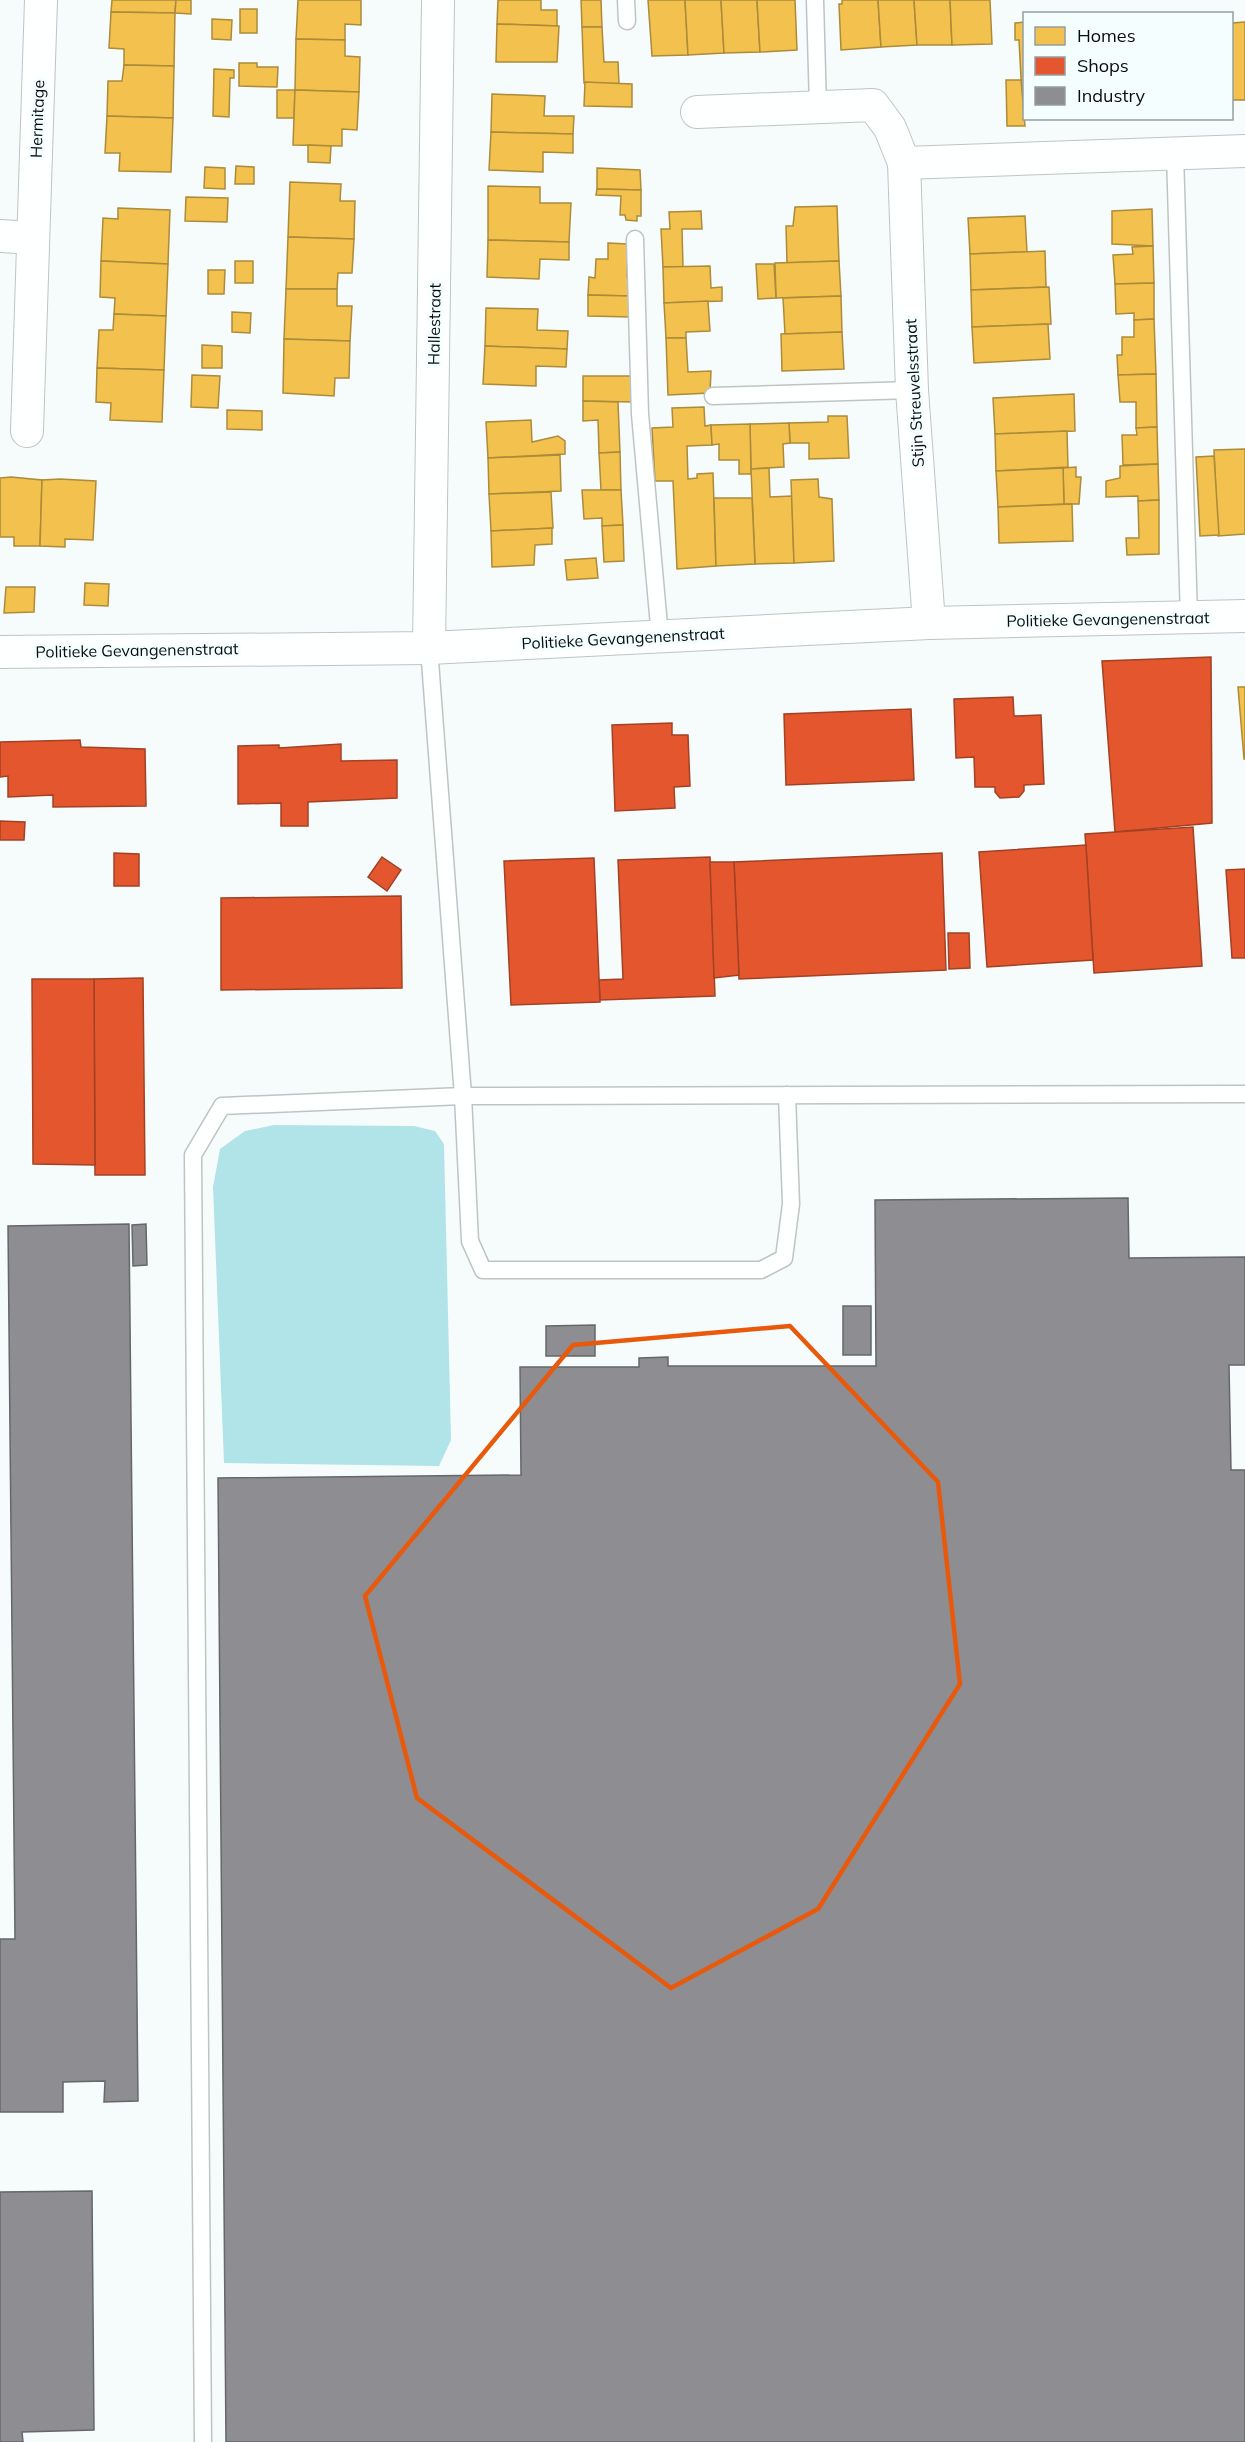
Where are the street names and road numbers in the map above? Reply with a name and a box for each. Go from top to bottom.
street label: Hermitage [26,80,48,158]
street label: Hallestraat [423,282,445,365]
street label: Stijn Streuvelsstraat [900,318,928,468]
street label: Politieke Gevangenenstraat [1006,607,1210,631]
street label: Politieke Gevangenenstraat [521,623,725,653]
street label: Politieke Gevangenenstraat [35,638,239,662]

